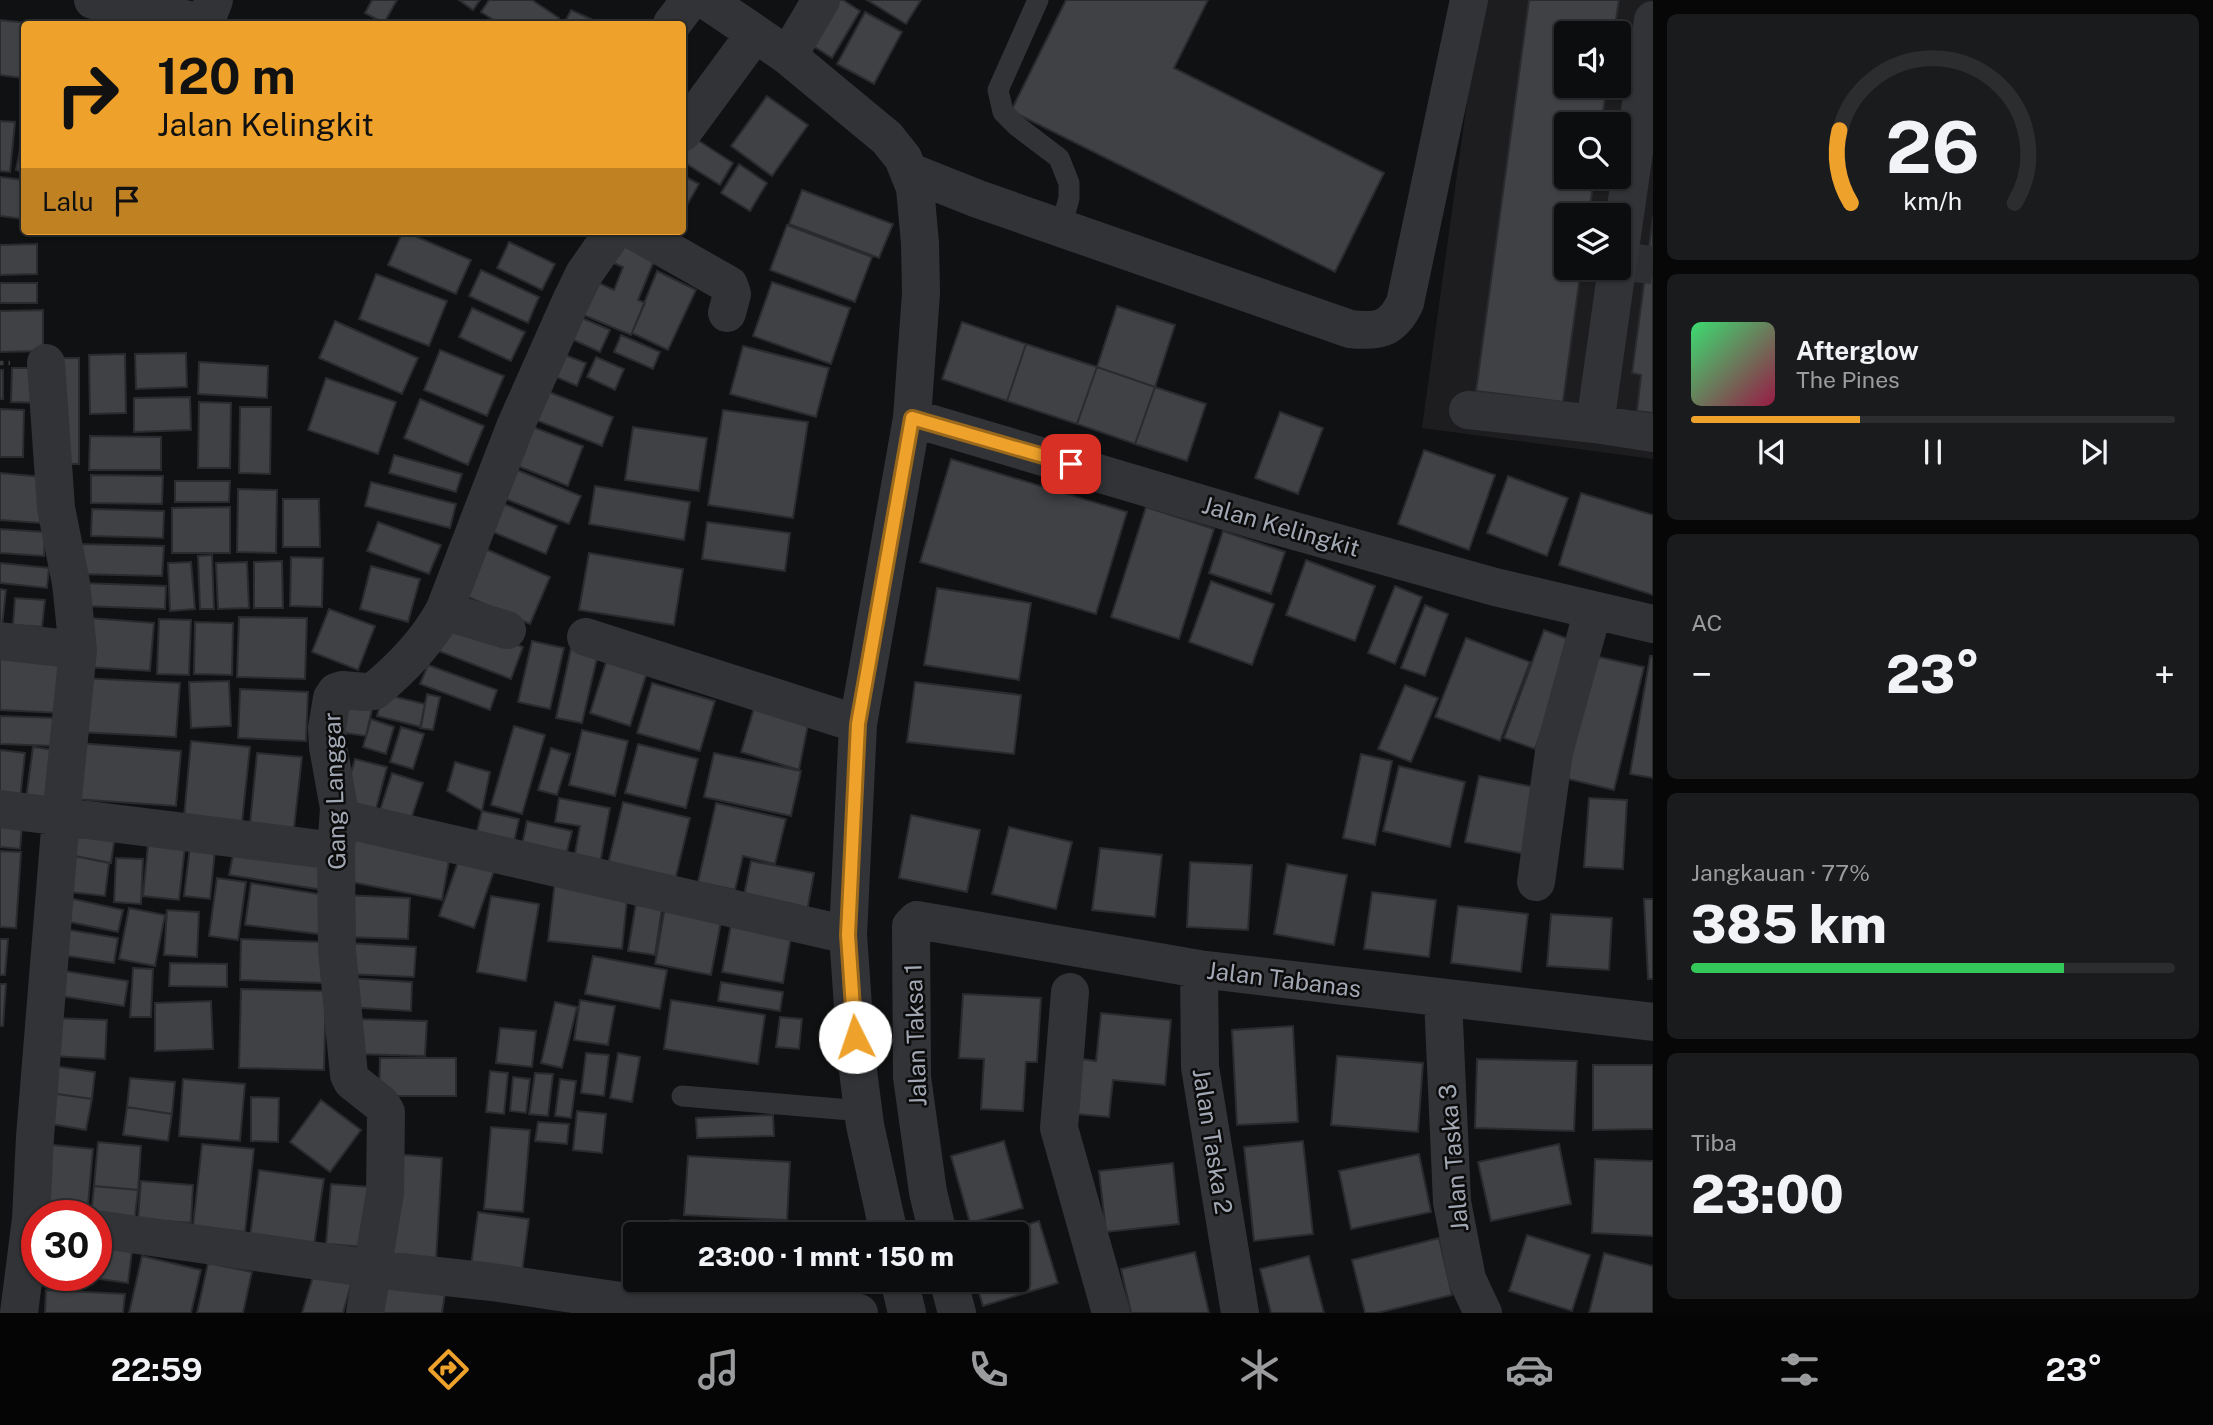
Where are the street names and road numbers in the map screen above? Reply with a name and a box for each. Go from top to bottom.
street label: Jalan Kelingkit [1199,490,1363,562]
street label: Gang Langgar [317,712,351,870]
street label: Jalan Tabanas [1205,956,1363,1002]
street label: Jalan Taksa 1 [899,963,931,1107]
street label: Jalan Taska 2 [1188,1066,1238,1216]
street label: Jalan Taska 3 [1433,1083,1473,1233]

